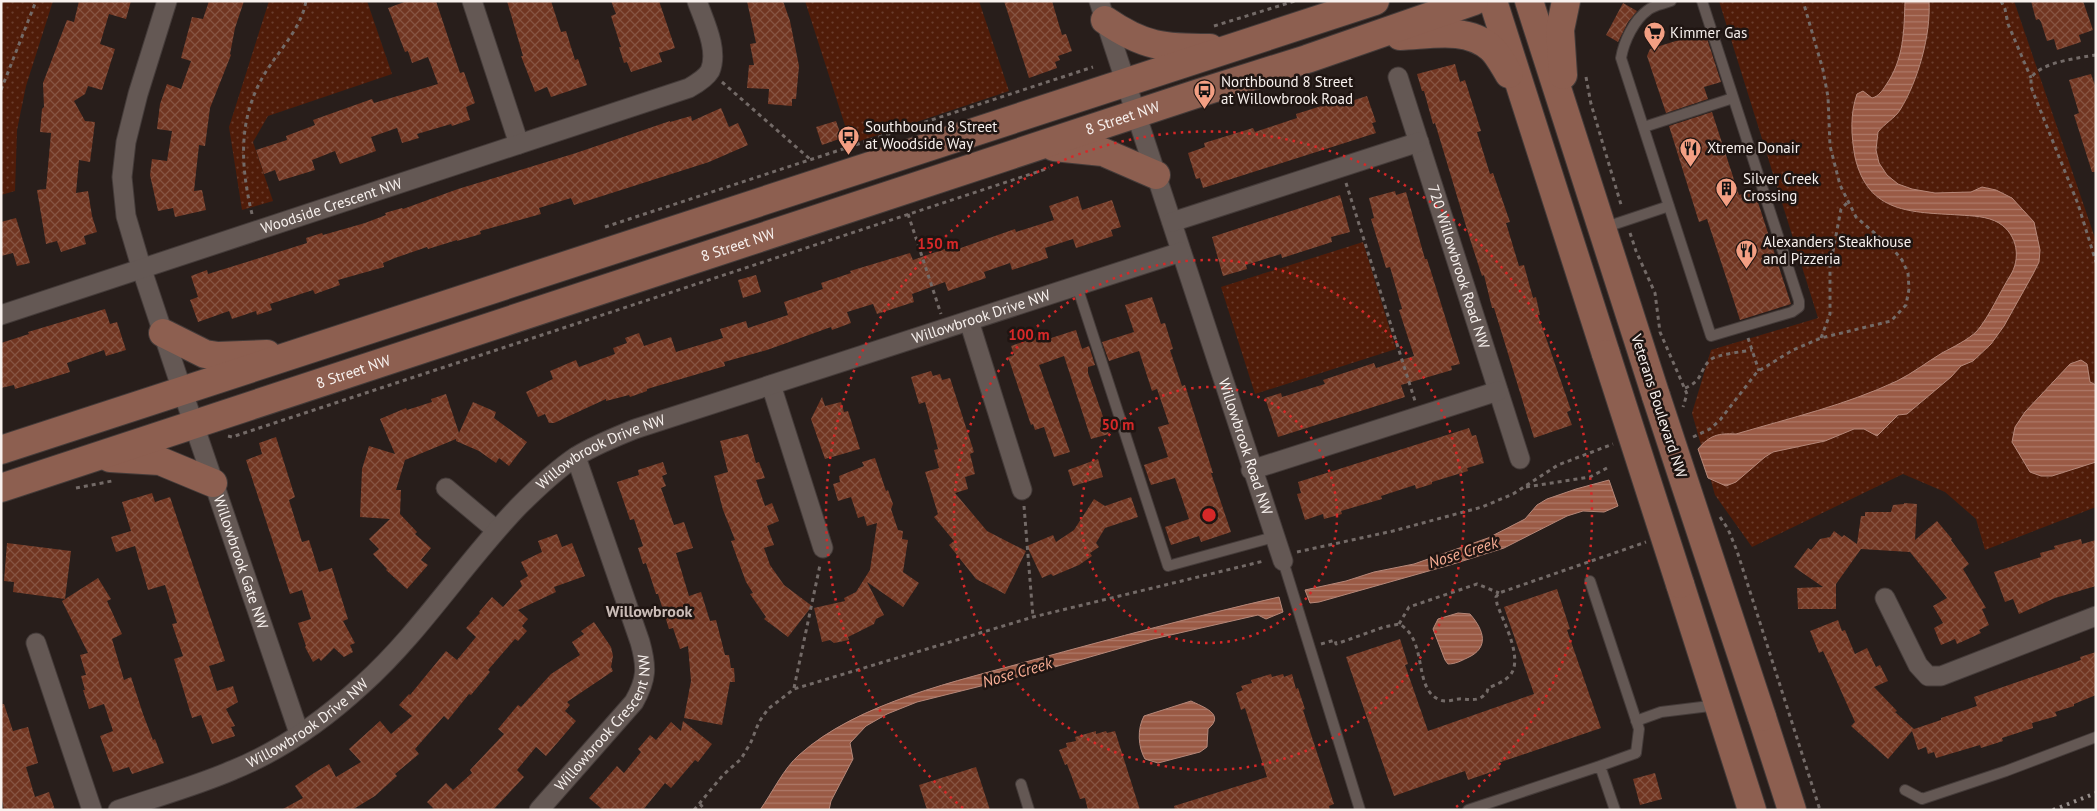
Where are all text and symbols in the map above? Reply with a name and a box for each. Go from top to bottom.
supermarket icon: Kimmer Gas [1642,21,1666,52]
place label: Kimmer Gas [1670,23,1747,42]
place label: Northbound 8 Street at Willowbrook Road [1221,72,1353,108]
bus stop icon: Northbound 8 Street at Willowbrook Road [1193,79,1217,110]
street label: 8 Street NW [1083,96,1163,139]
place label: Southbound 8 Street at Woodside Way [865,117,997,153]
bus stop icon: Southbound 8 Street at Woodside Way [837,124,861,155]
restaurant icon: Xtreme Donair [1679,136,1703,167]
place label: Xtreme Donair [1707,138,1800,157]
place label: Silver Creek Crossing [1743,169,1820,205]
street label: Woodside Crescent NW [258,173,405,238]
building icon: Silver Creek Crossing [1715,176,1739,207]
street label: 720 Willowbrook Road NW [1424,182,1494,351]
street label: 8 Street NW [698,223,778,266]
place label: Alexanders Steakhouse and Pizzeria [1763,232,1911,268]
text: 150 m [917,234,959,253]
restaurant icon: Alexanders Steakhouse and Pizzeria [1735,239,1759,270]
street label: Willowbrook Drive NW [909,285,1053,348]
text: 100 m [1008,325,1050,344]
street label: Veterans Boulevard NW [1627,331,1692,481]
street label: 8 Street NW [314,350,393,392]
street label: Willowbrook Road NW [1215,376,1277,518]
street label: Willowbrook Drive NW [532,410,668,494]
text: 50 m [1102,415,1134,434]
street label: Willowbrook Gate NW [210,493,273,632]
centre of rings [1200,506,1218,524]
water label: Nose Creek [1426,532,1501,572]
district label: Willowbrook [606,601,692,621]
water label: Nose Creek [980,652,1055,691]
street label: Willowbrook Crescent NW [550,653,654,795]
street label: Willowbrook Drive NW [243,674,372,772]

